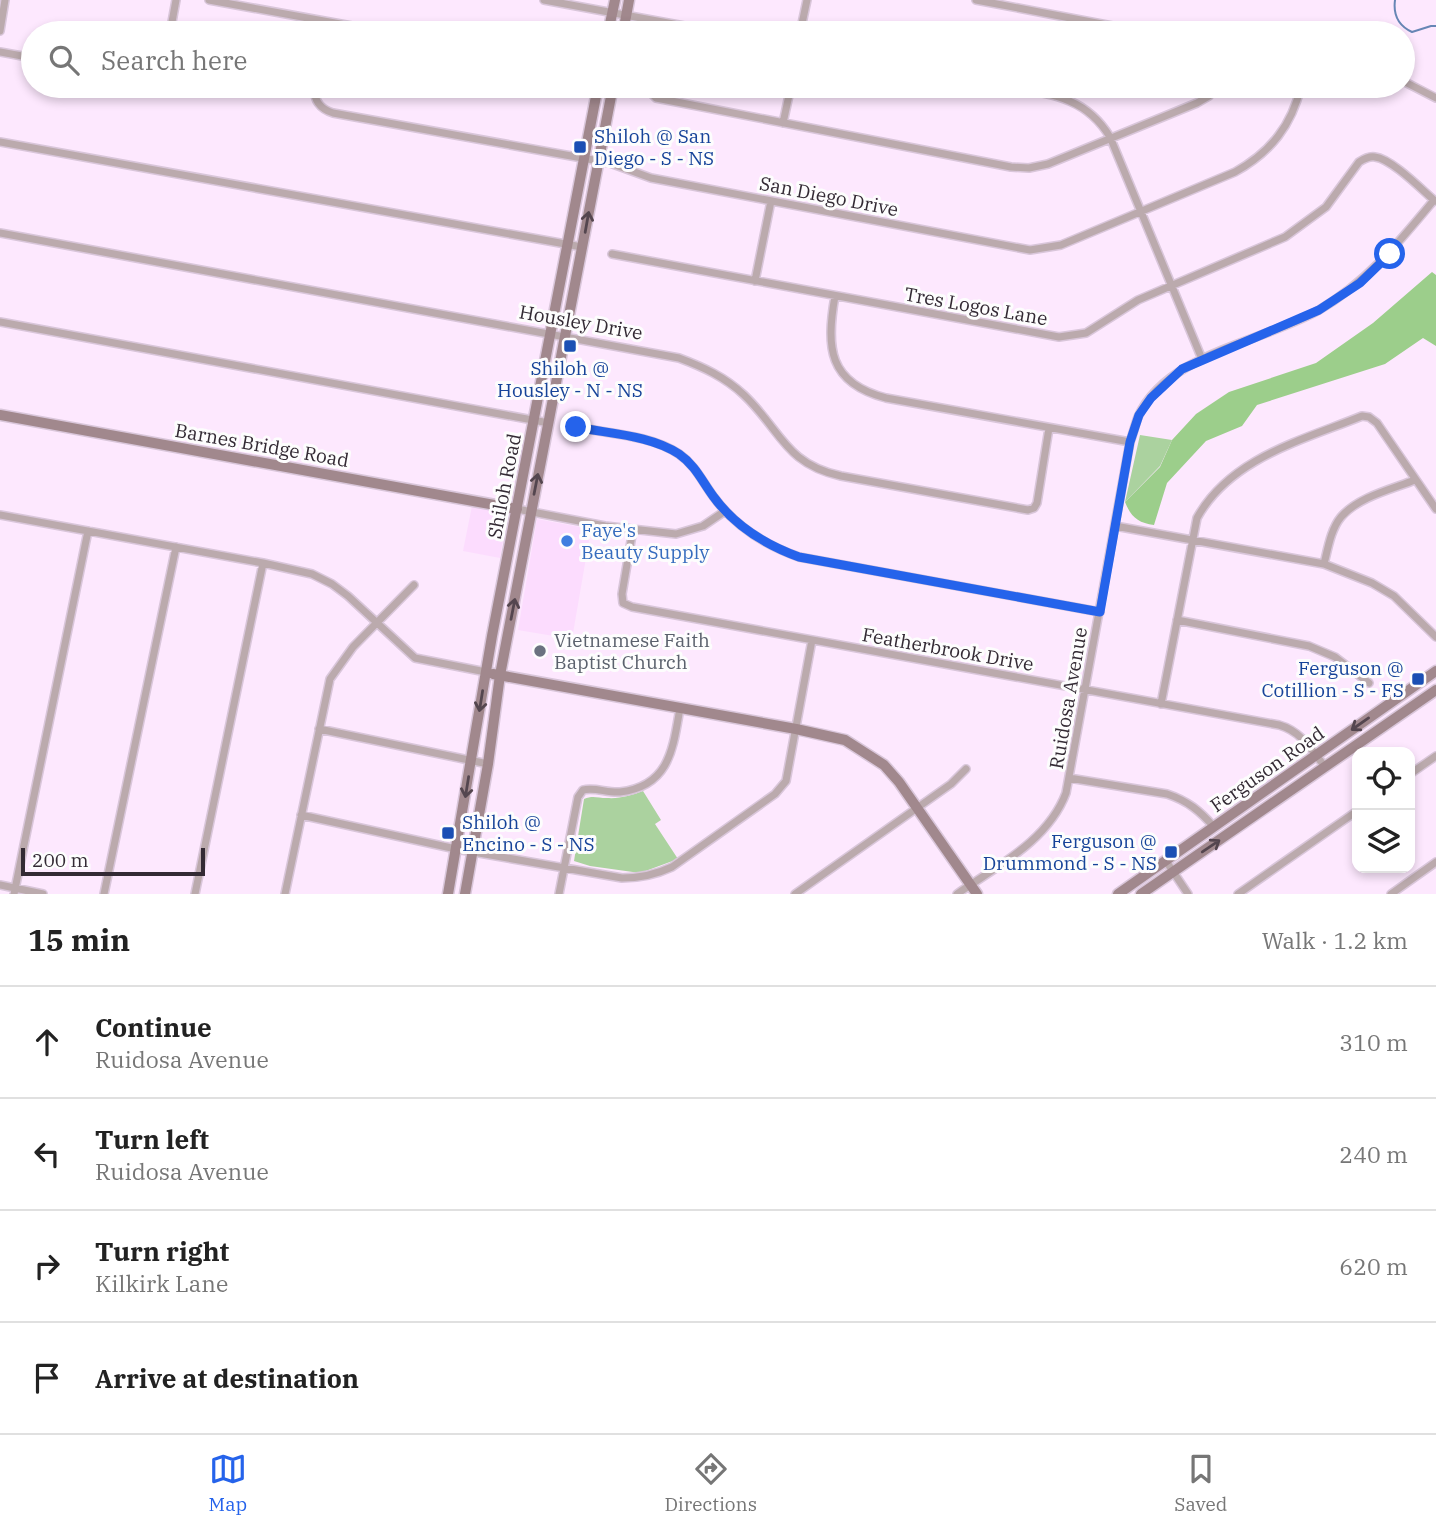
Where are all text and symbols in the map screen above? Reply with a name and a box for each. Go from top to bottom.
search box [21,21,1415,98]
icon: search [45,41,83,79]
text: Search here [101,43,247,77]
place label: Shiloh @ San Diego - S - NS [594,124,714,170]
marker: Shiloh @ San Diego - S - NS [572,139,588,155]
street label: San Diego Drive [758,171,900,221]
one-way arrow [581,212,594,234]
route start [1374,238,1405,269]
street label: Tres Logos Lane [903,282,1049,330]
street label: Housley Drive [517,299,645,345]
marker: Shiloh @ Housley - N - NS [562,338,578,354]
place label: Shiloh @ Housley - N - NS [497,356,643,402]
route end [560,411,591,442]
street label: Barnes Bridge Road [173,418,351,472]
street label: Shiloh Road [482,431,526,541]
one-way arrow [530,473,543,496]
place label: Faye's Beauty Supply [581,518,710,564]
marker: Faye's Beauty Supply [559,533,575,549]
one-way arrow [506,598,520,621]
street label: Featherbrook Drive [860,622,1036,676]
street label: Ruidosa Avenue [1044,625,1092,771]
place label: Vietnamese Faith Baptist Church [554,628,710,674]
marker: Vietnamese Faith Baptist Church [532,643,548,659]
place label: Ferguson @ Cotillion - S - FS [1261,656,1404,702]
marker: Ferguson @ Cotillion - S - FS [1410,671,1426,687]
one-way arrow [474,689,487,712]
one-way arrow [1351,717,1370,731]
street label: Ferguson Road [1205,721,1329,817]
map controls [1352,747,1415,873]
button: locate [1352,747,1415,810]
one-way arrow [460,775,473,798]
place label: Shiloh @ Encino - S - NS [462,810,595,856]
button: layers [1352,810,1415,873]
marker: Shiloh @ Encino - S - NS [440,825,456,841]
place label: Ferguson @ Drummond - S - NS [983,829,1157,875]
one-way arrow [1201,839,1220,853]
marker: Ferguson @ Drummond - S - NS [1163,844,1179,860]
scale bar [21,845,205,877]
text: 200 m [32,848,89,872]
text: 15 min [28,920,130,959]
text: Walk · 1.2 km [1262,925,1408,955]
text: Continue [95,1010,212,1044]
icon: ahead [28,1023,66,1061]
text: 310 m [1339,1027,1408,1057]
text: Ruidosa Avenue [95,1044,269,1074]
text: Turn left [95,1122,209,1156]
icon: left [28,1135,66,1173]
text: 240 m [1339,1139,1408,1169]
text: Ruidosa Avenue [95,1156,269,1186]
text: Turn right [95,1234,229,1268]
icon: right [28,1247,66,1285]
text: 620 m [1339,1251,1408,1281]
text: Kilkirk Lane [95,1268,228,1298]
icon: arrive [28,1359,66,1397]
text: Arrive at destination [95,1361,359,1395]
tab: Map [209,1450,247,1516]
tab: Directions [664,1450,757,1516]
tab: Saved [1174,1450,1227,1516]

